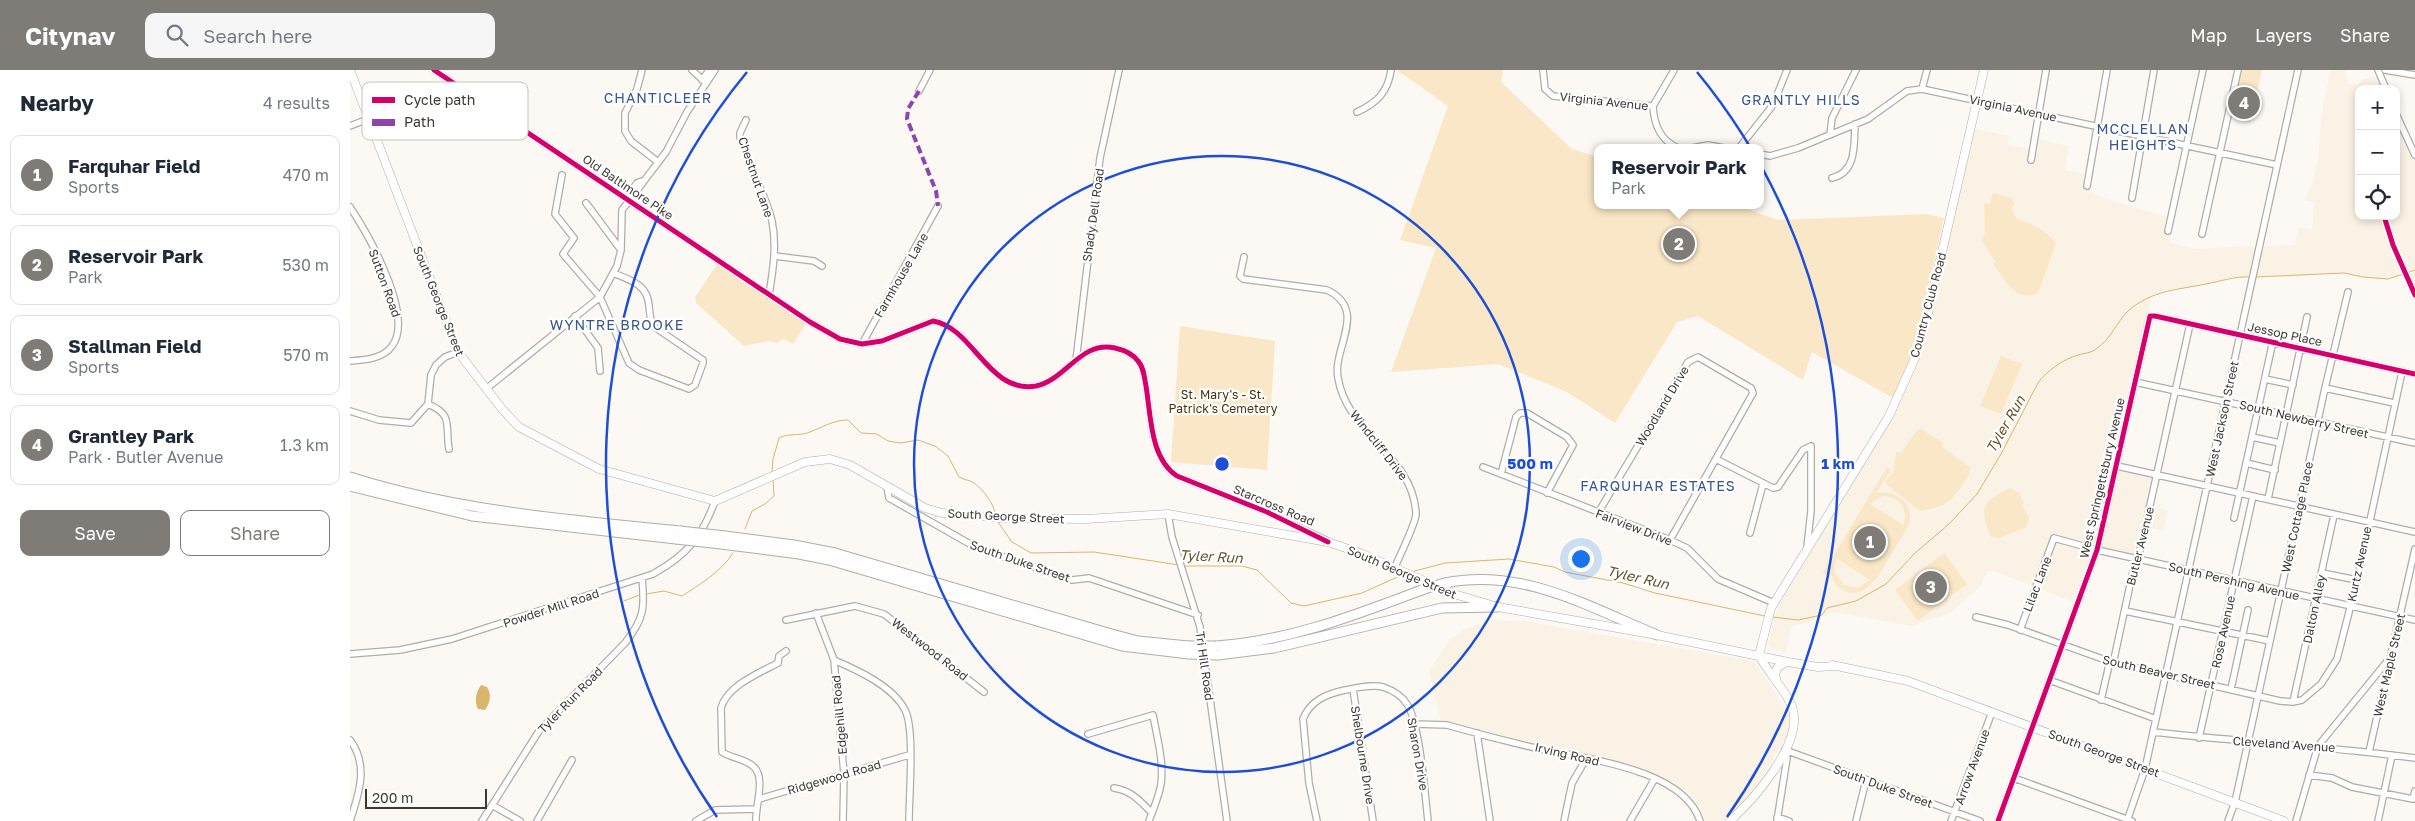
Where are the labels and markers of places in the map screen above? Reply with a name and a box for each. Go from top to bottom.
pin: 4 [2228,84,2260,122]
pin: 2 [1663,225,1695,263]
centre of rings [1213,455,1231,473]
pin: 1 [1854,523,1886,561]
pin: 3 [1915,568,1947,606]

